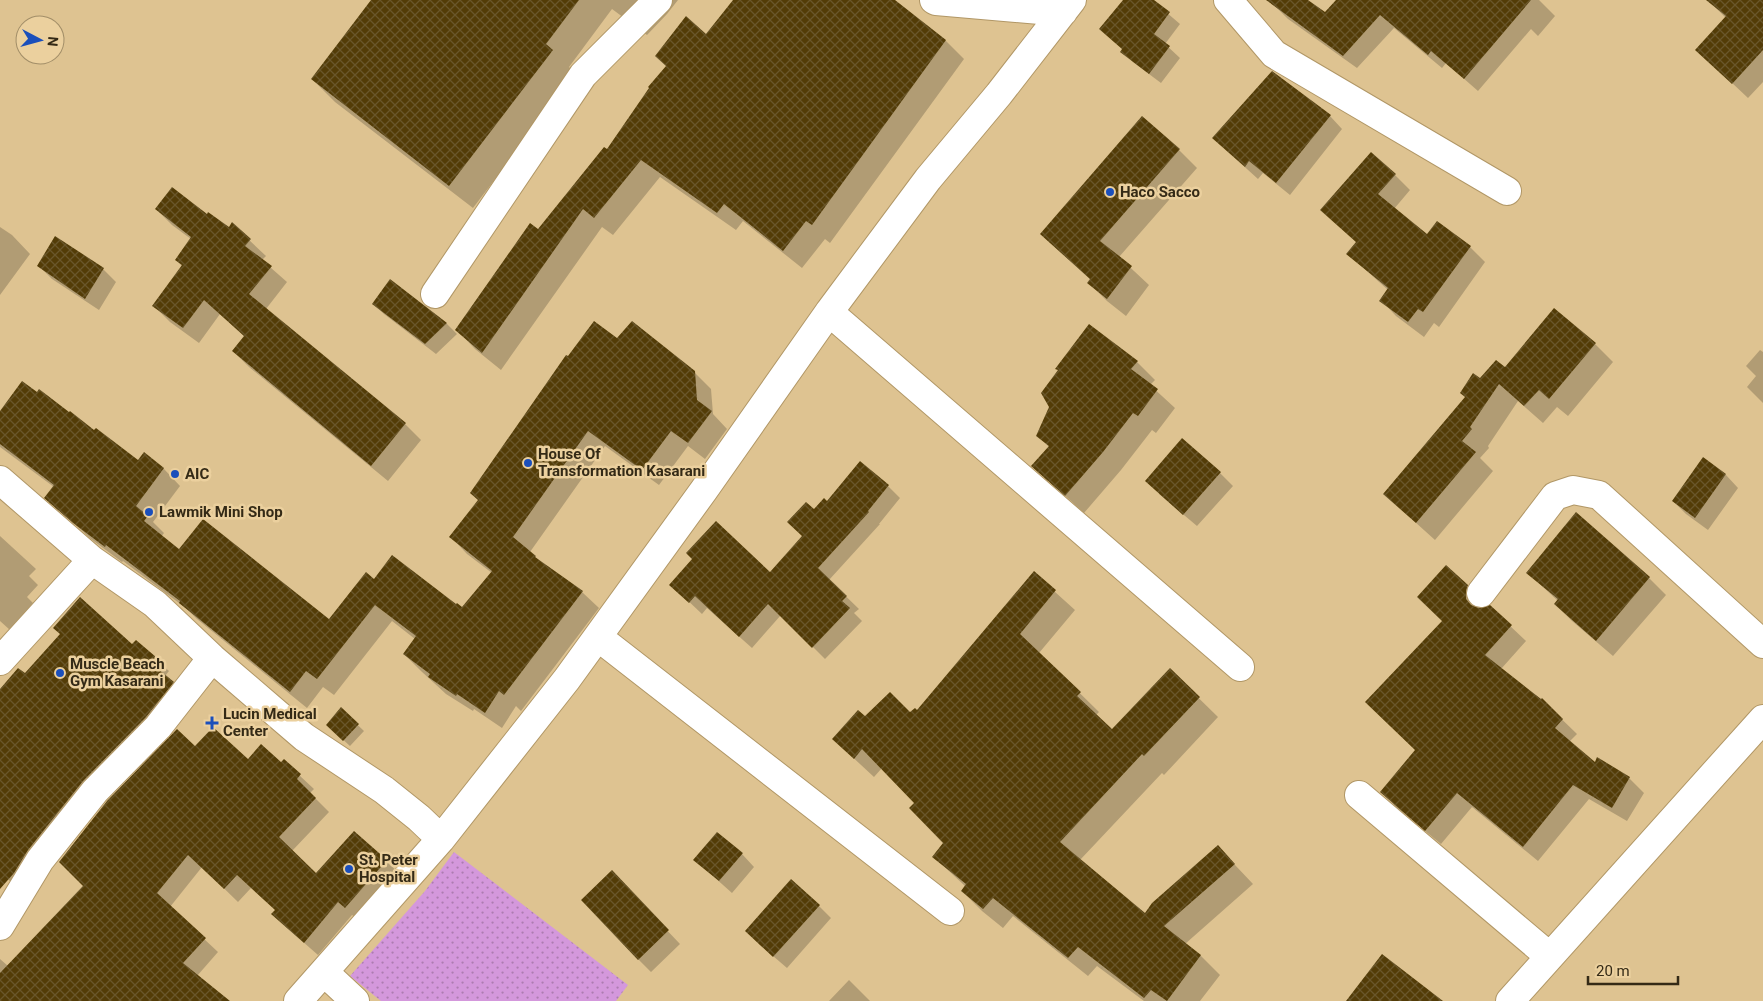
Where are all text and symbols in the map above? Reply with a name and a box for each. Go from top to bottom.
north arrow [15,15,65,65]
text: N [44,36,61,47]
place label: Haco Sacco [1120,183,1200,201]
marker: Haco Sacco [1104,186,1116,198]
place label: House Of Transformation Kasarani [538,445,705,480]
marker: House Of Transformation Kasarani [522,457,534,469]
place label: AIC [185,465,209,483]
marker: AIC [169,468,181,480]
place label: Lawmik Mini Shop [159,503,283,521]
marker: Lawmik Mini Shop [143,506,155,518]
place label: Muscle Beach Gym Kasarani [70,655,165,690]
marker: Muscle Beach Gym Kasarani [54,667,66,679]
place label: Lucin Medical Center [223,705,317,740]
marker: Lucin Medical Center [205,716,219,730]
place label: St. Peter Hospital [359,851,418,886]
marker: St. Peter Hospital [343,863,355,875]
scale bar [1588,954,1678,986]
text: 20 m [1596,962,1630,980]

